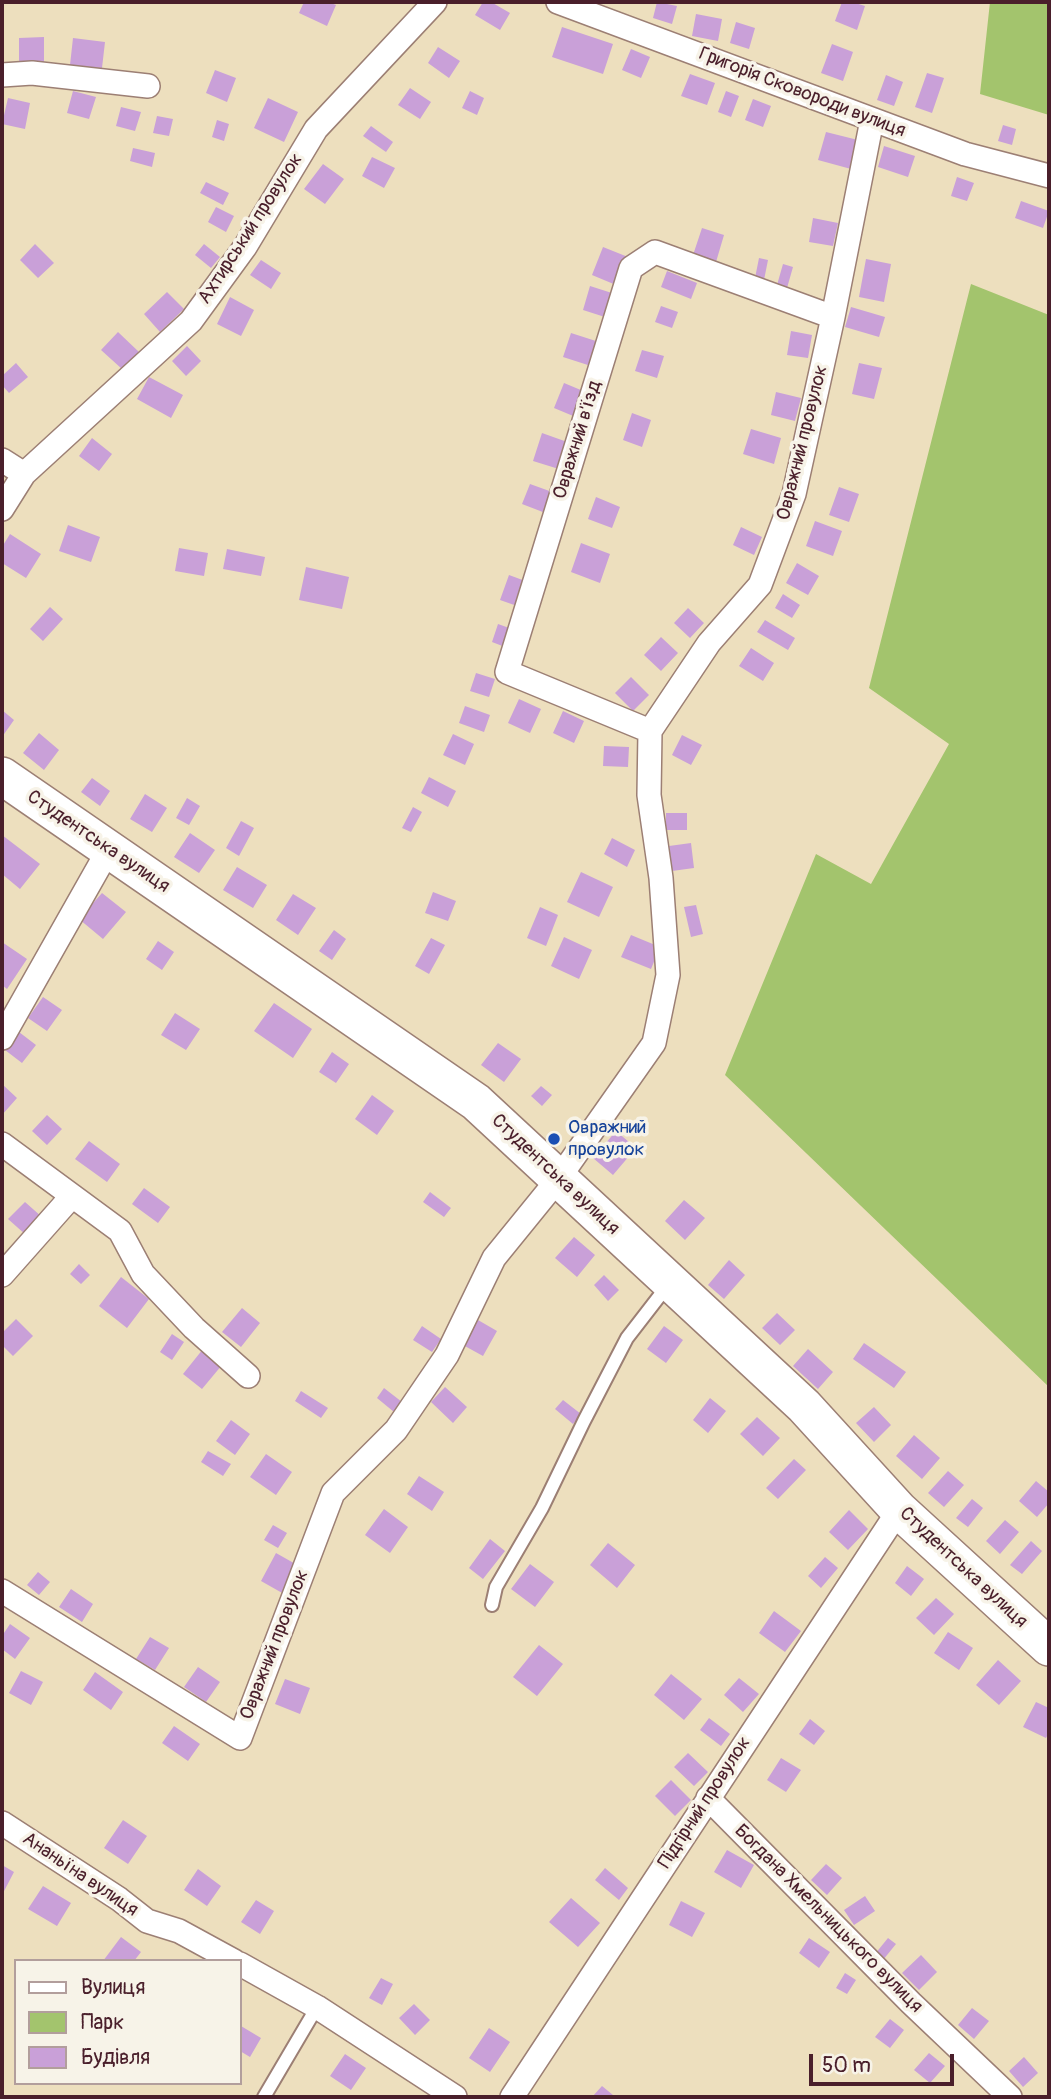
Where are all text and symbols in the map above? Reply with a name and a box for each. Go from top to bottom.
street label: Григорія Сковороди вулиця [695,43,909,143]
street label: Ахтирський провулок [194,149,308,309]
street label: Овражний провулок [773,363,833,523]
street label: Овражний в'їзд [549,378,607,502]
street label: Студентська вулиця [22,786,174,898]
street label: Студентська вулиця [486,1110,624,1240]
place label: Овражний провулок [568,1117,646,1161]
marker: Овражний провулок [546,1131,562,1147]
street label: Студентська вулиця [894,1503,1032,1633]
street label: Овражний провулок [236,1567,314,1723]
street label: Підгірний провулок [654,1733,756,1873]
street label: Богдана Хмельницького вулиця [729,1820,927,2018]
street label: Ананьїна вулиця [18,1828,142,1922]
legend [14,1959,242,2085]
text: Вулиця [81,1974,145,2001]
text: Парк [81,2009,124,2036]
scale bar [813,2039,958,2084]
text: Будівля [81,2044,150,2071]
text: 50 m [822,2052,871,2079]

